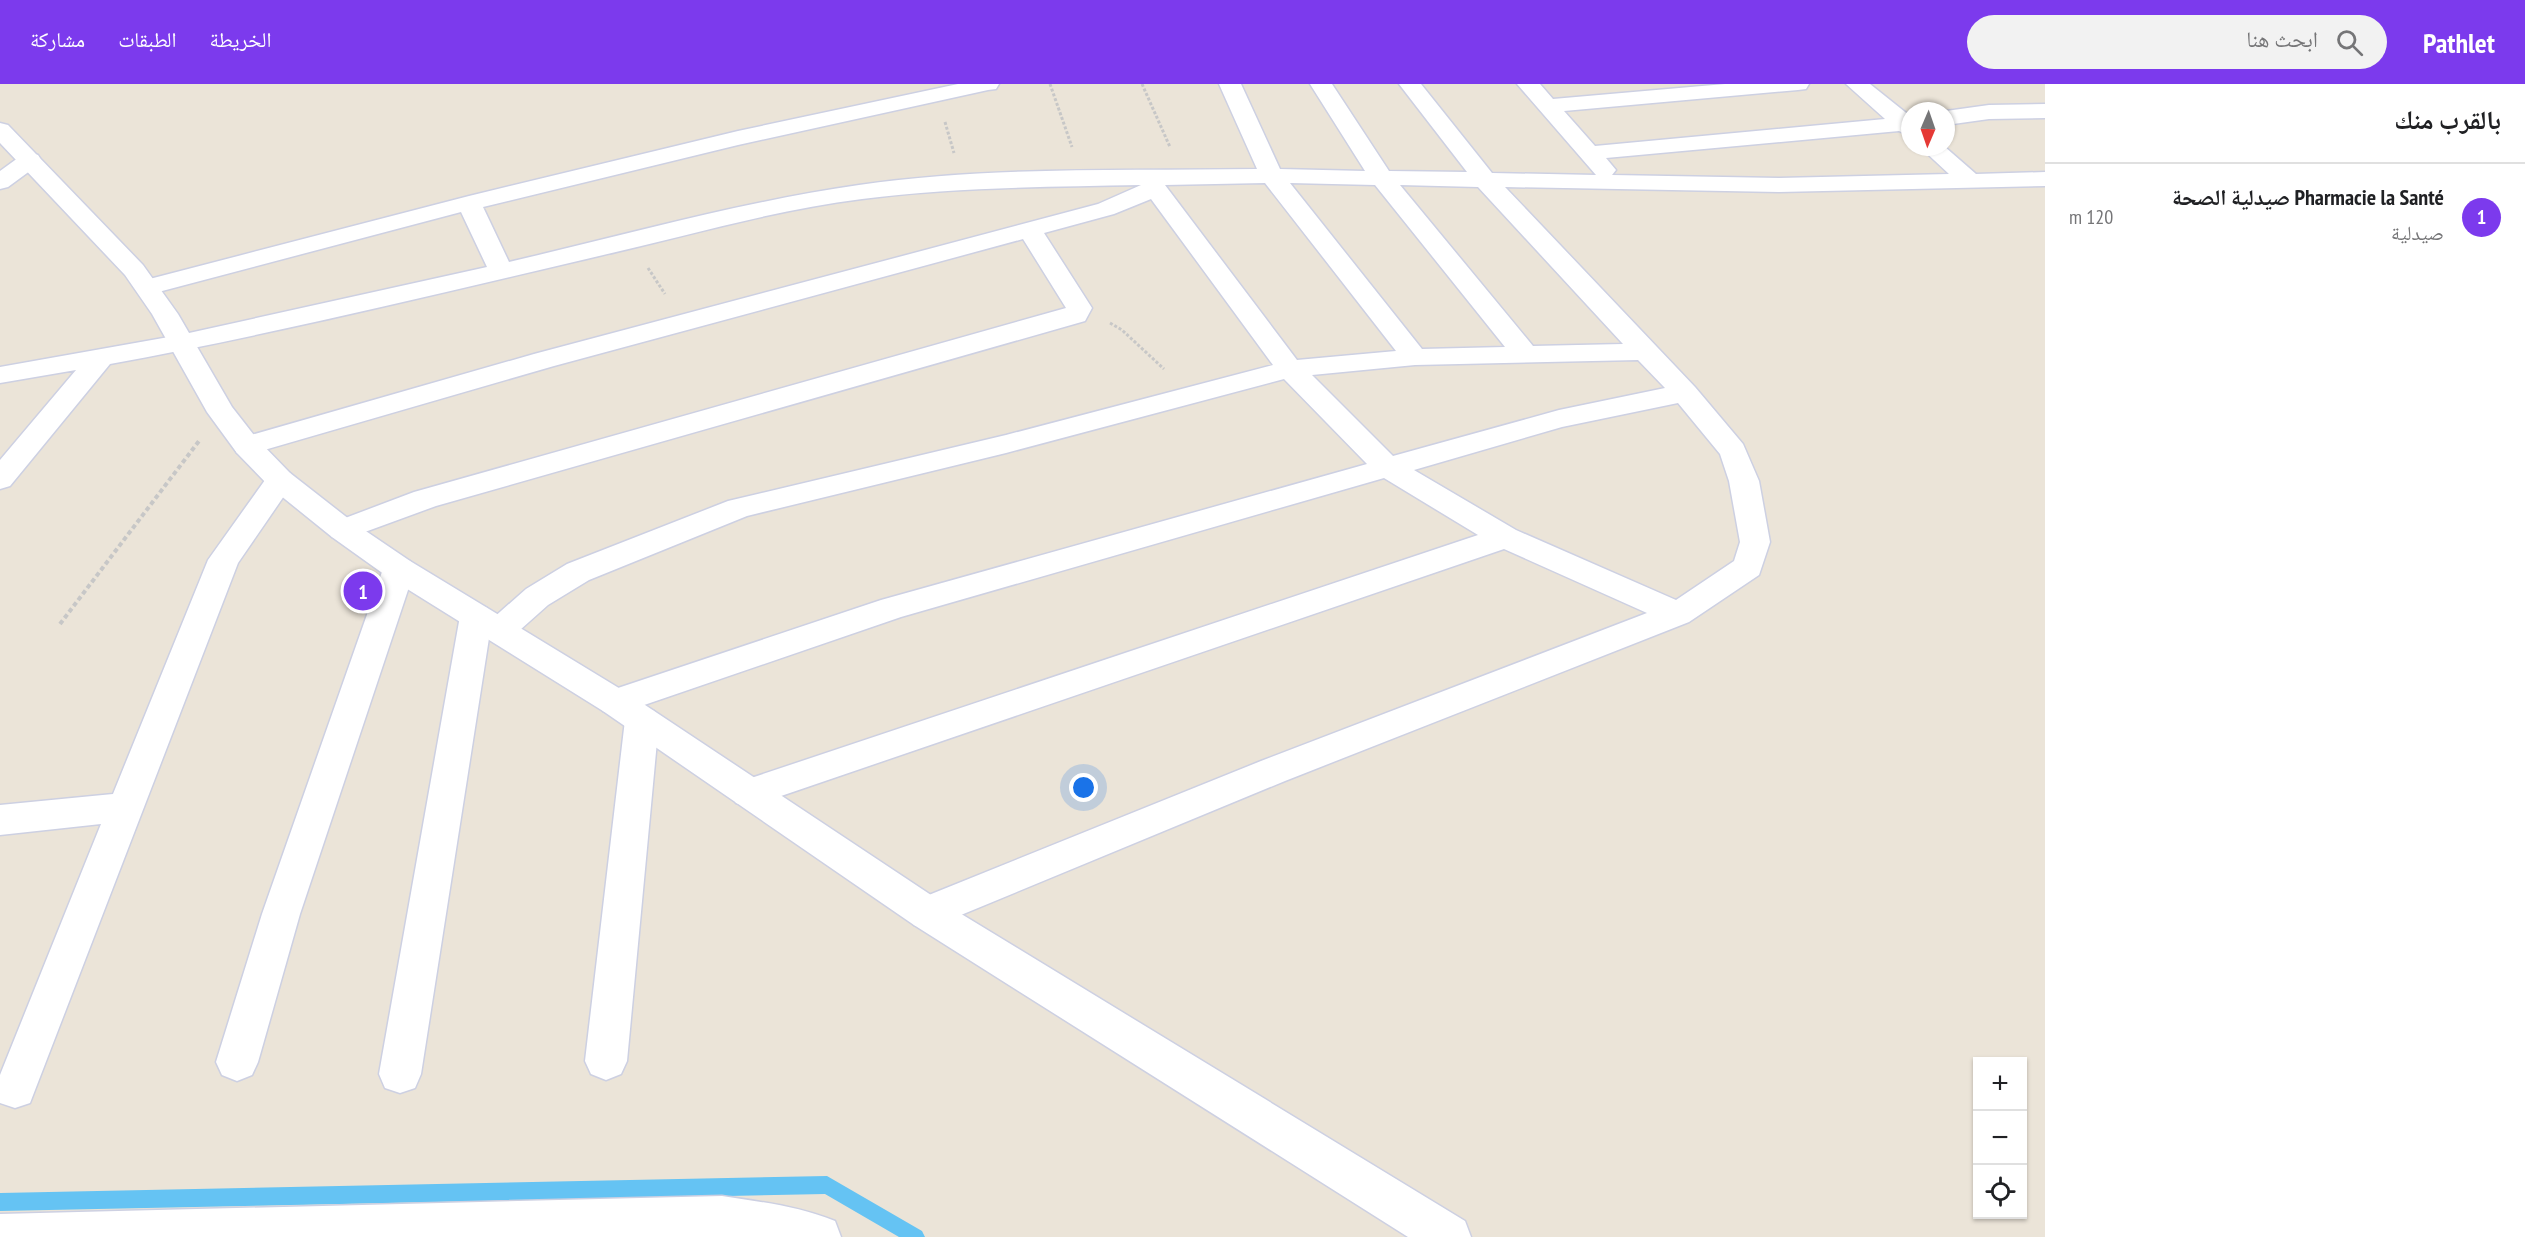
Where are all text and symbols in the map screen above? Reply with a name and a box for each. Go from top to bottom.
search box [1967,15,2387,69]
text: Pathlet [2423,24,2495,61]
text: ابحث هنا [2246,25,2318,53]
text: مشاركة [30,26,85,53]
text: الطبقات [118,26,177,53]
text: الخريطة [210,26,271,53]
icon: search [2333,26,2366,59]
north arrow [1901,102,1955,156]
text: بالقرب منك [2394,103,2501,136]
text: Pharmacie la Santé صيدلية الصحة [2172,183,2444,211]
text: 120 m [2069,204,2113,230]
text: 1 [2477,204,2486,230]
text: صيدلية [2391,220,2444,246]
pin: 1 [344,568,382,614]
your location [1069,773,1098,802]
map controls [1973,1057,2027,1219]
button: + [1973,1057,2027,1111]
button: − [1973,1111,2027,1165]
button: locate [1973,1165,2027,1219]

